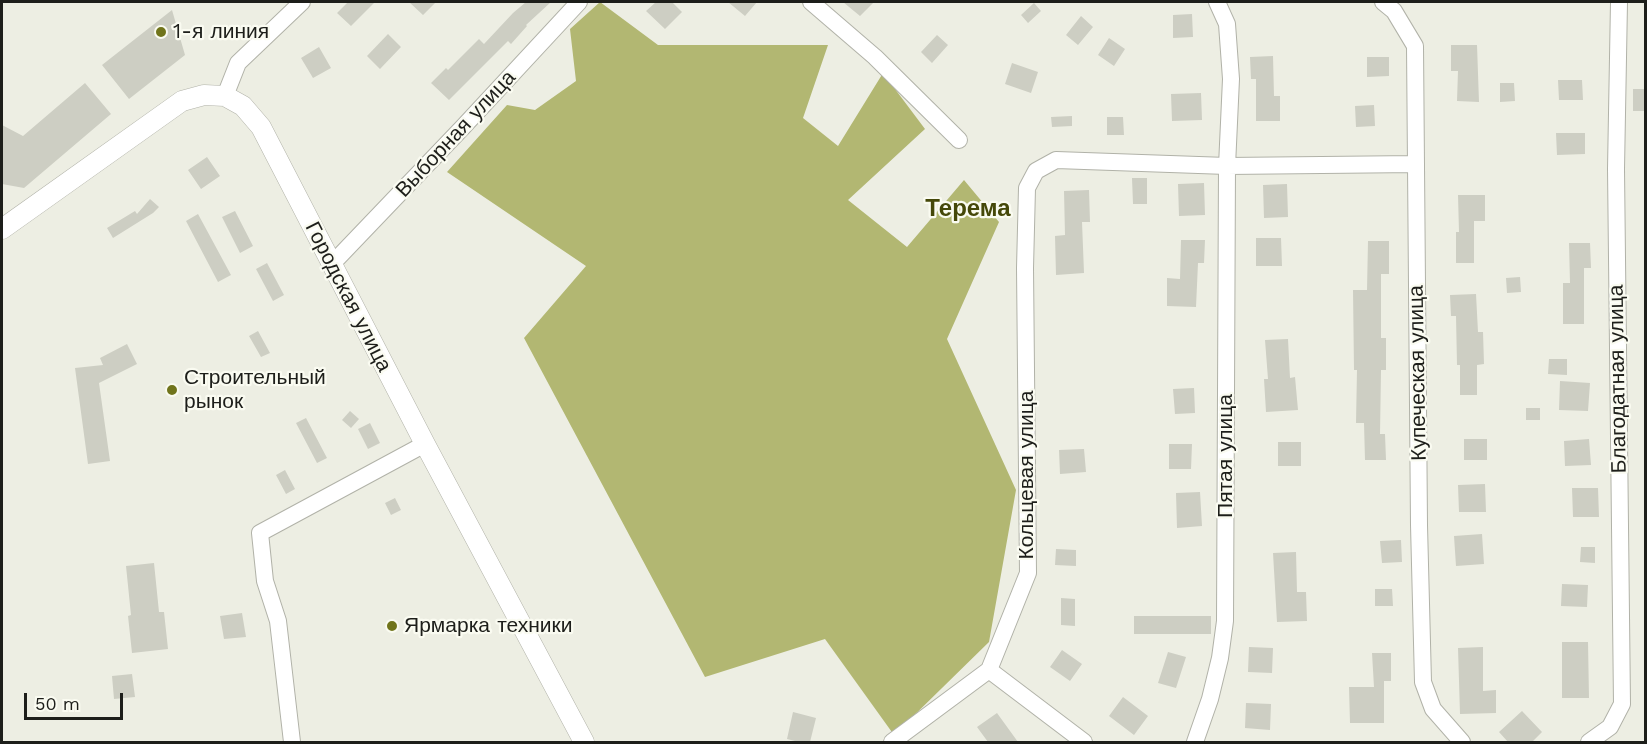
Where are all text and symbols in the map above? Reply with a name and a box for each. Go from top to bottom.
place label: 1-я линия [173,19,269,45]
marker: 1-я линия [154,25,168,39]
street label: Выборная улица [391,65,521,203]
district label: Терема [925,195,1011,223]
street label: Городская улица [299,218,397,376]
street label: Купеческая улица [1404,285,1432,461]
street label: Благодатная улица [1604,285,1632,473]
place label: Строительный рынок [184,365,326,415]
marker: Строительный рынок [165,383,179,397]
street label: Кольцевая улица [1014,391,1040,559]
street label: Пятая улица [1213,394,1239,518]
place label: Ярмарка техники [404,613,572,639]
marker: Ярмарка техники [385,619,399,633]
scale bar [27,681,126,719]
text: 50 m [35,693,80,714]

